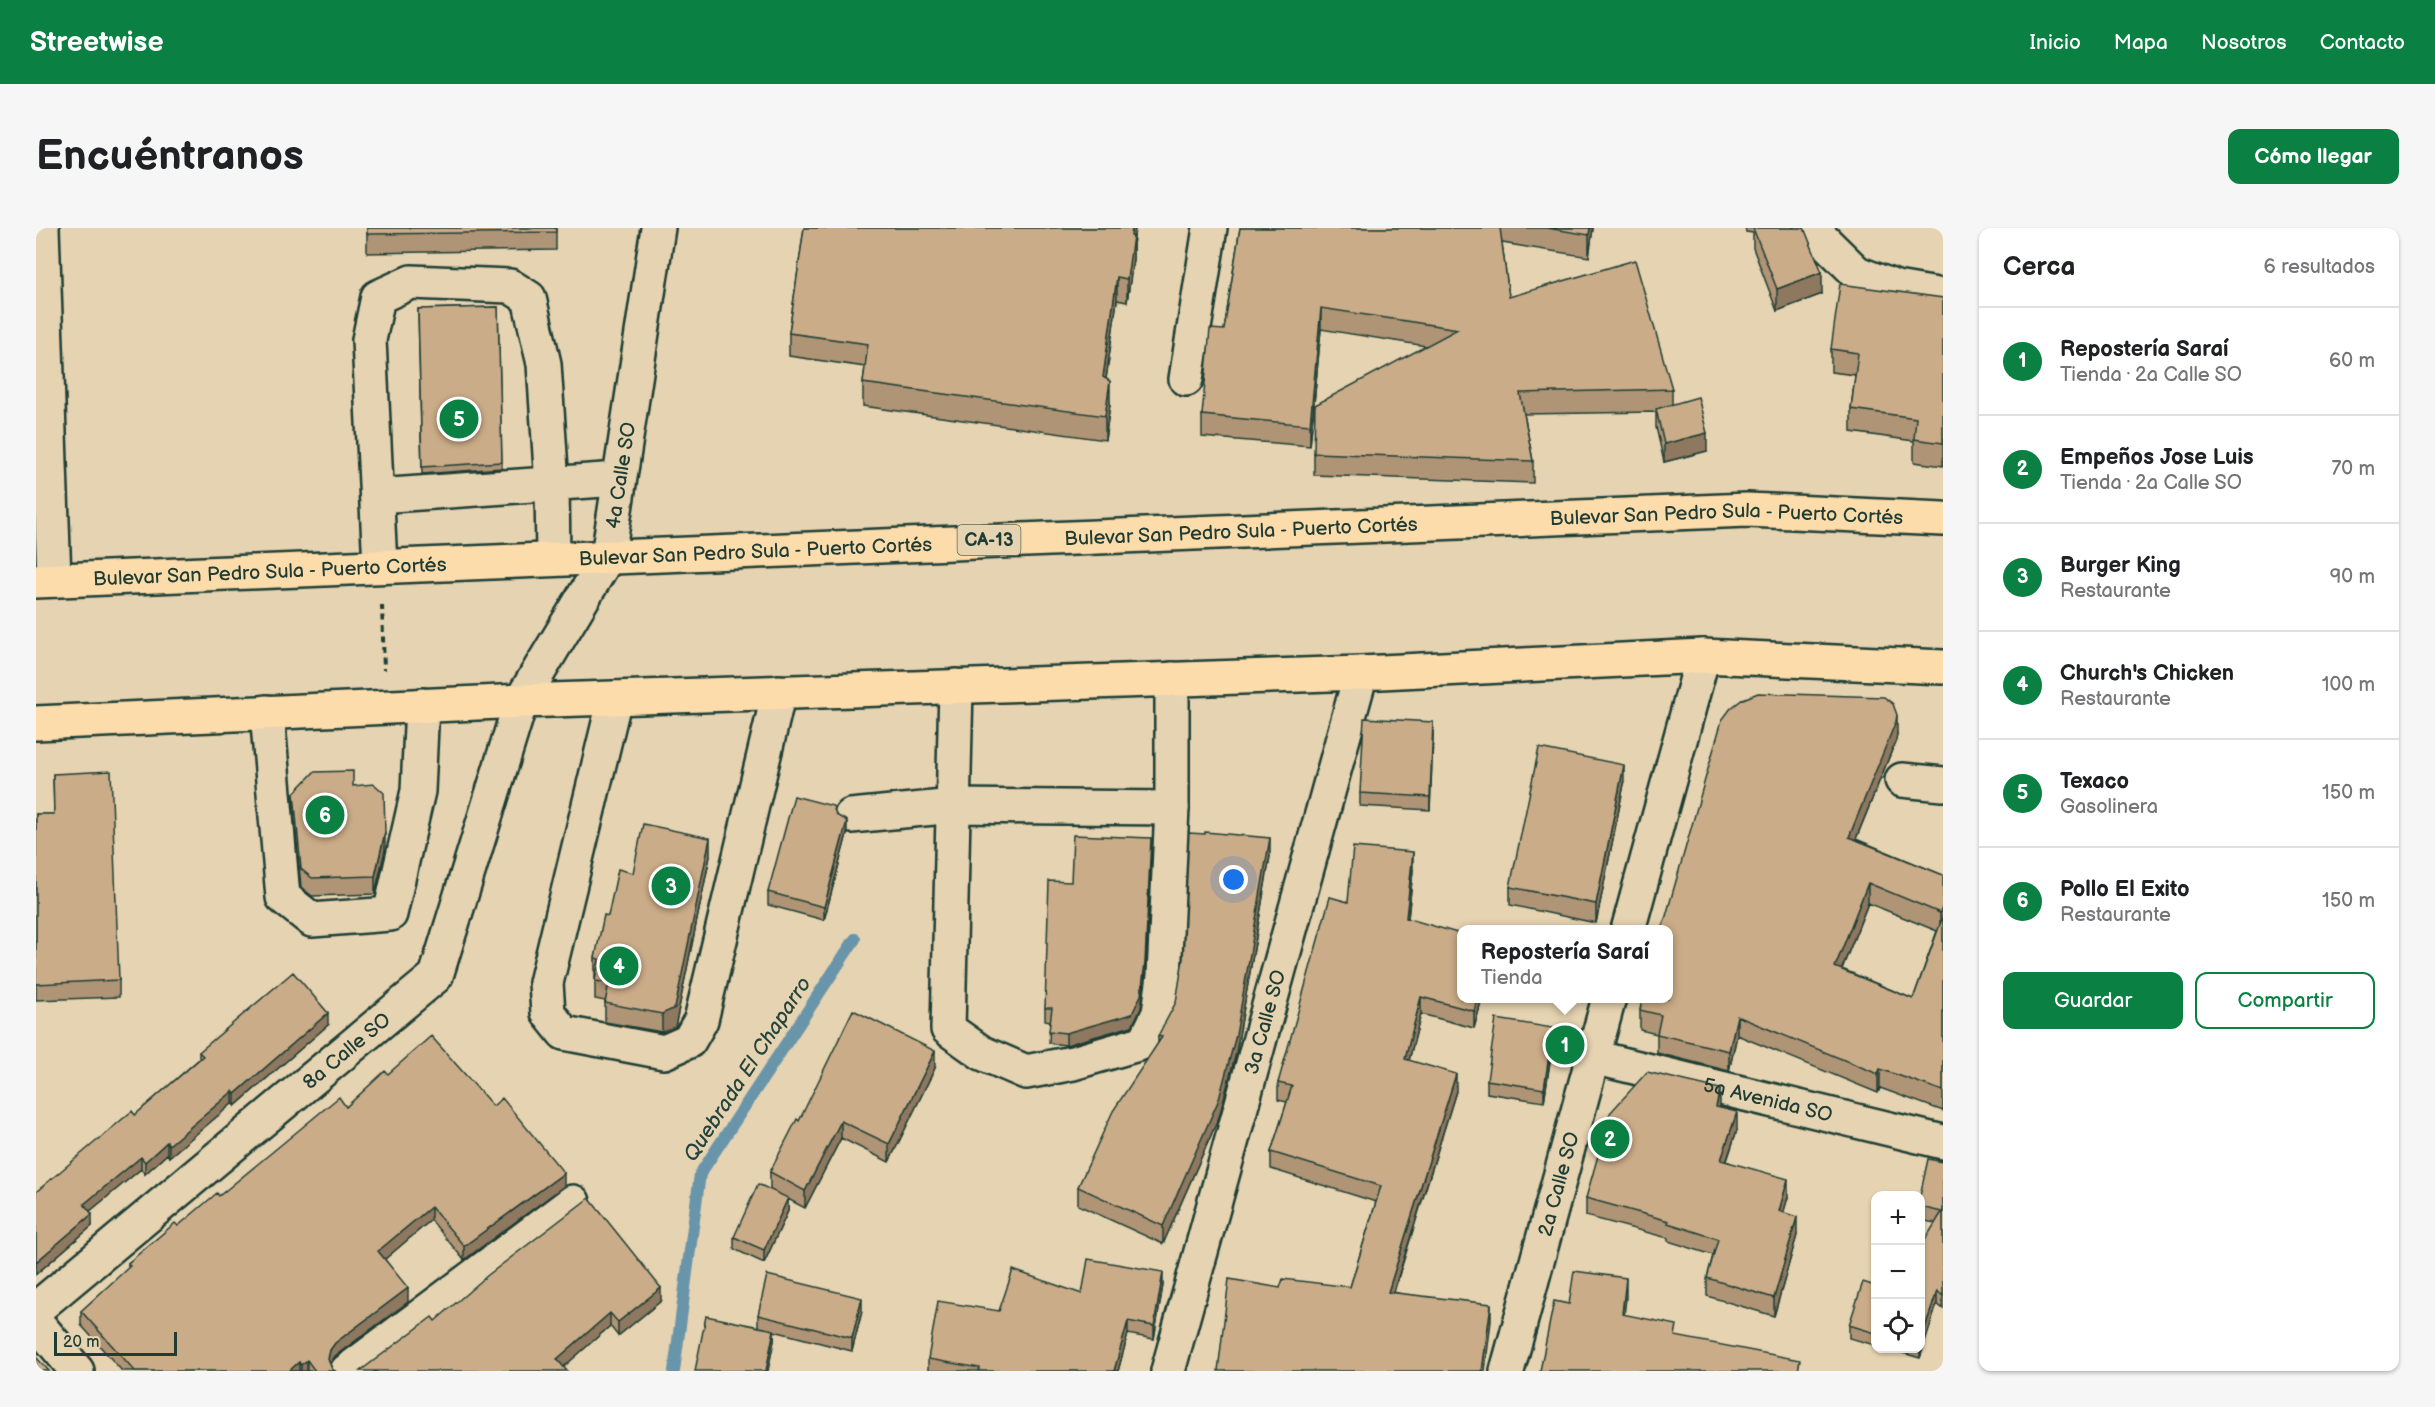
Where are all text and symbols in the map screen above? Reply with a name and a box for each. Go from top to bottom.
text: Streetwise [30,26,163,59]
text: Inicio [2030,30,2081,55]
text: Mapa [2114,30,2168,55]
text: Nosotros [2201,30,2287,55]
text: Contacto [2320,30,2405,55]
button: Cómo llegar [2228,129,2399,184]
text: Encuéntranos [36,131,304,182]
text: Cerca [2003,252,2075,283]
text: 6 resultados [2264,255,2375,279]
text: Repostería Saraí [2060,336,2228,363]
text: 1 [2018,349,2027,373]
text: 60 m [2329,349,2375,373]
text: Tienda · 2a Calle SO [2060,363,2242,387]
pin: 5 [440,396,478,441]
street label: 4a Calle SO [601,421,641,530]
text: Empeños Jose Luis [2060,444,2254,471]
text: 2 [2017,457,2028,481]
text: 70 m [2331,457,2375,481]
text: Tienda · 2a Calle SO [2060,471,2242,495]
street label: Bulevar San Pedro Sula - Puerto Cortés [1549,499,1904,531]
street label: Bulevar San Pedro Sula - Puerto Cortés [1064,513,1418,551]
road number: CA-13 [958,525,1020,555]
street label: Bulevar San Pedro Sula - Puerto Cortés [578,533,933,571]
text: Burger King [2060,552,2181,579]
street label: Bulevar San Pedro Sula - Puerto Cortés [93,553,447,592]
text: 3 [2017,565,2028,589]
text: 90 m [2330,565,2375,589]
text: Restaurante [2060,579,2171,603]
text: Church's Chicken [2060,660,2234,687]
text: 4 [2017,673,2028,697]
text: 100 m [2322,673,2375,697]
text: Restaurante [2060,687,2171,711]
text: Texaco [2060,768,2129,795]
text: 5 [2017,781,2028,805]
text: 150 m [2322,781,2375,805]
pin: 6 [306,792,344,838]
text: Gasolinera [2060,795,2158,819]
pin: 3 [652,864,690,908]
your location [1219,865,1248,894]
text: Pollo El Exito [2060,876,2190,903]
text: 6 [2016,889,2029,913]
text: 150 m [2322,889,2375,913]
text: Restaurante [2060,903,2171,927]
popup [1457,925,1673,1003]
text: Repostería Saraí [1481,939,1649,966]
pin: 4 [600,944,638,988]
text: Tienda [1481,966,1543,990]
street label: 3a Calle SO [1240,967,1291,1077]
water label: Quebrada El Chaparro [678,972,816,1166]
button: Guardar [2003,972,2183,1029]
button: Compartir [2195,972,2375,1029]
street label: 8a Calle SO [298,1008,396,1095]
pin: 1 [1546,1022,1585,1068]
street label: 5a Avenida SO [1701,1073,1835,1128]
pin: 2 [1590,1116,1630,1162]
street label: 2a Calle SO [1533,1129,1585,1239]
map controls [1871,1191,1925,1353]
button: + [1871,1191,1925,1245]
button: − [1871,1245,1925,1299]
button: locate [1871,1299,1925,1353]
scale bar [54,1329,177,1356]
text: 20 m [63,1333,99,1352]

